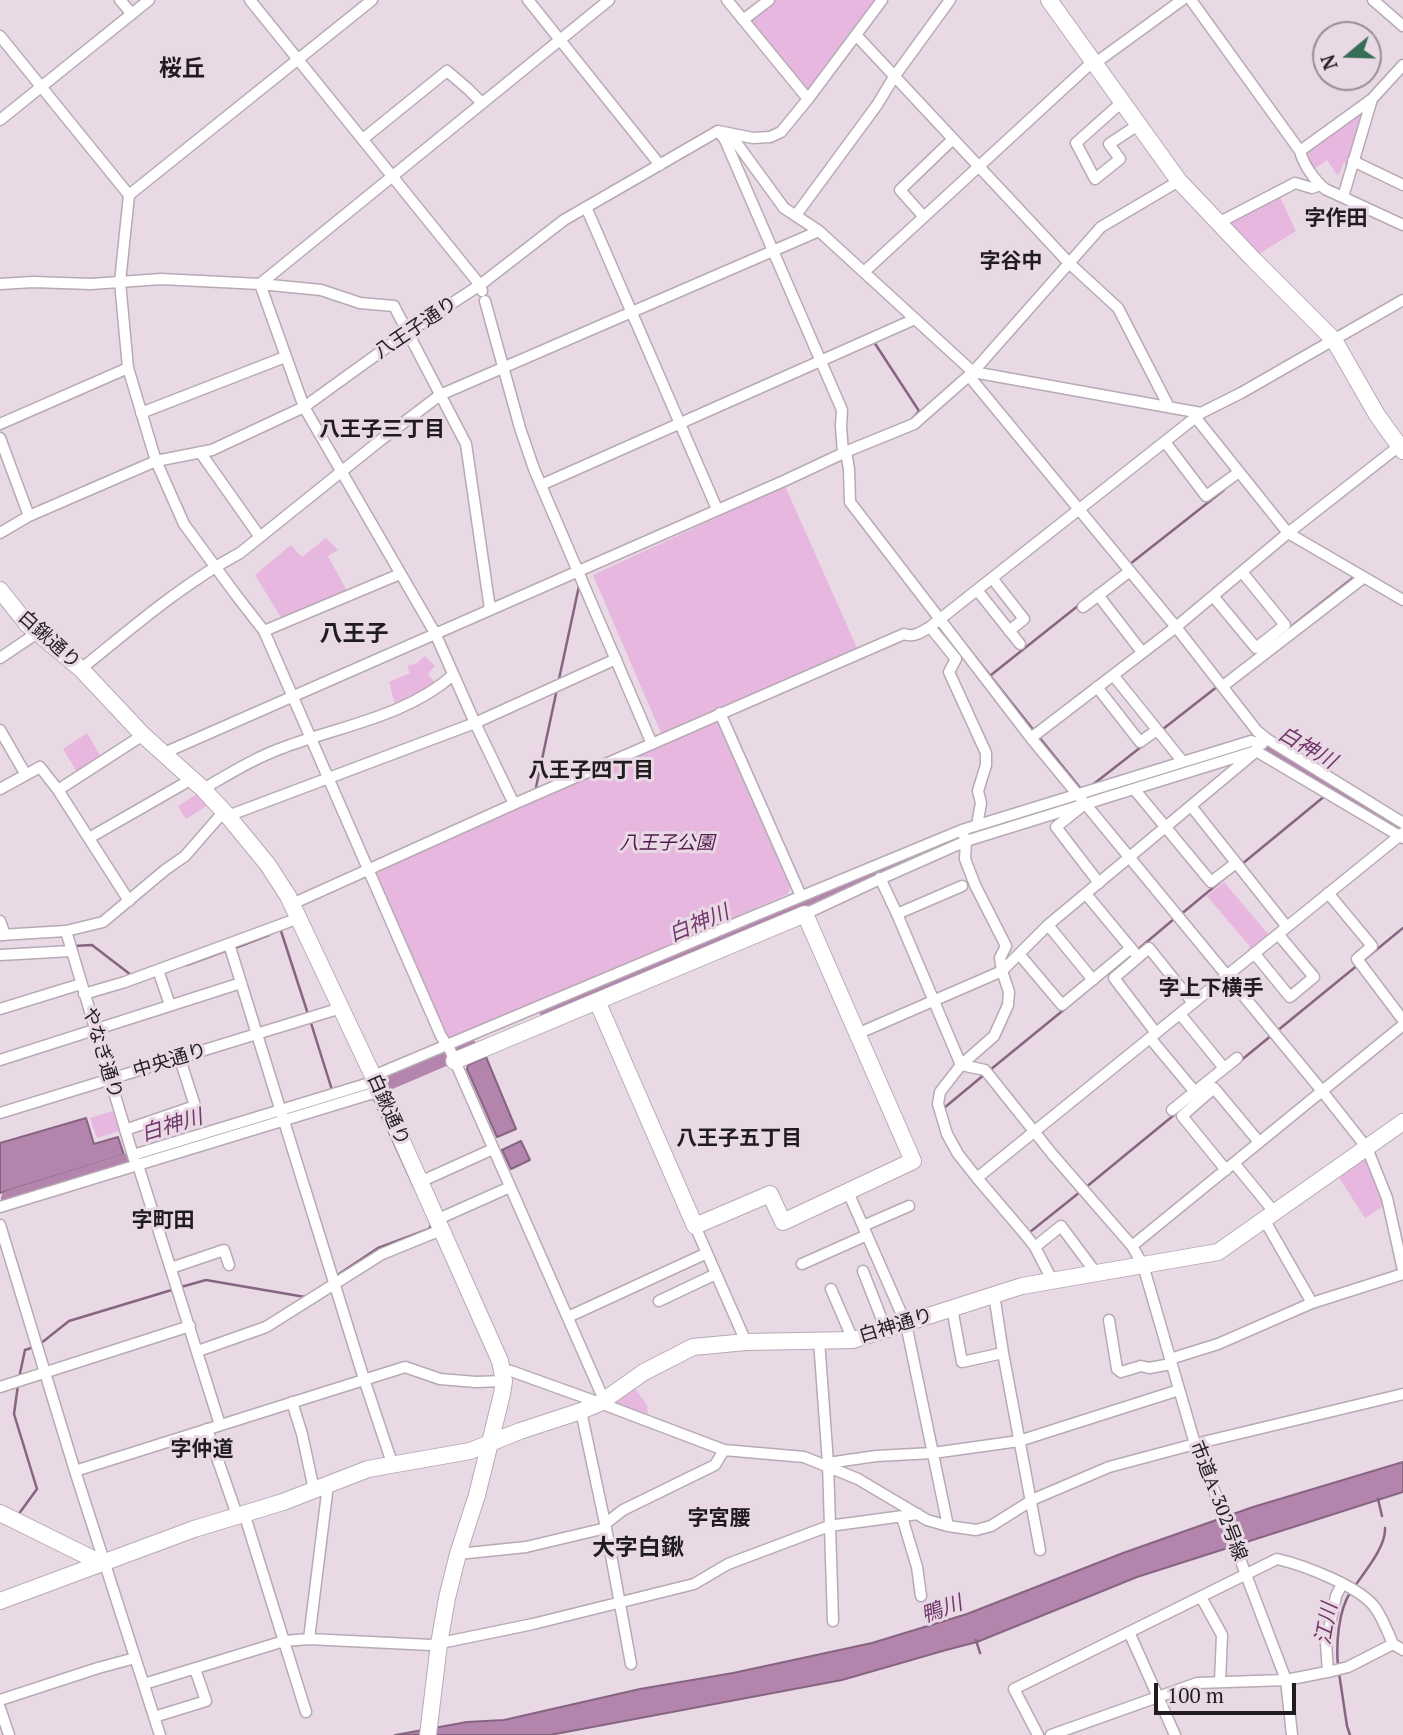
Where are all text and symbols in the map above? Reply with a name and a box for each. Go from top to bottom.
north arrow [1312,21,1382,91]
text: N [1314,51,1343,73]
district label: 桜丘 [159,55,205,83]
district label: 字作田 [1305,206,1367,232]
district label: 字谷中 [980,249,1042,275]
street label: 八王子通り [370,292,462,364]
district label: 八王子三丁目 [319,417,445,443]
street label: 白鍬通り [13,606,85,674]
district label: 八王子 [320,620,388,648]
water label: 白神川 [1273,721,1341,775]
district label: 八王子四丁目 [528,758,654,784]
park label: 八王子公園 [620,833,714,855]
water label: 白神川 [665,900,733,948]
district label: 字上下横手 [1159,976,1263,1002]
street label: やなぎ通り [77,1004,127,1102]
street label: 中央通り [130,1039,210,1083]
street label: 白鍬通り [362,1071,414,1149]
water label: 白神川 [138,1105,206,1147]
district label: 八王子五丁目 [676,1126,802,1152]
district label: 字町田 [132,1208,194,1234]
street label: 白神通り [856,1304,936,1348]
district label: 字仲道 [171,1437,233,1463]
street label: 市道A-302号線 [1185,1438,1251,1564]
district label: 字宮腰 [688,1506,750,1532]
district label: 大字白鍬 [592,1534,684,1562]
water label: 鴨川 [918,1591,966,1629]
water label: 江川 [1311,1601,1343,1647]
scale bar [1158,1668,1300,1712]
text: 100 m [1167,1681,1224,1709]

